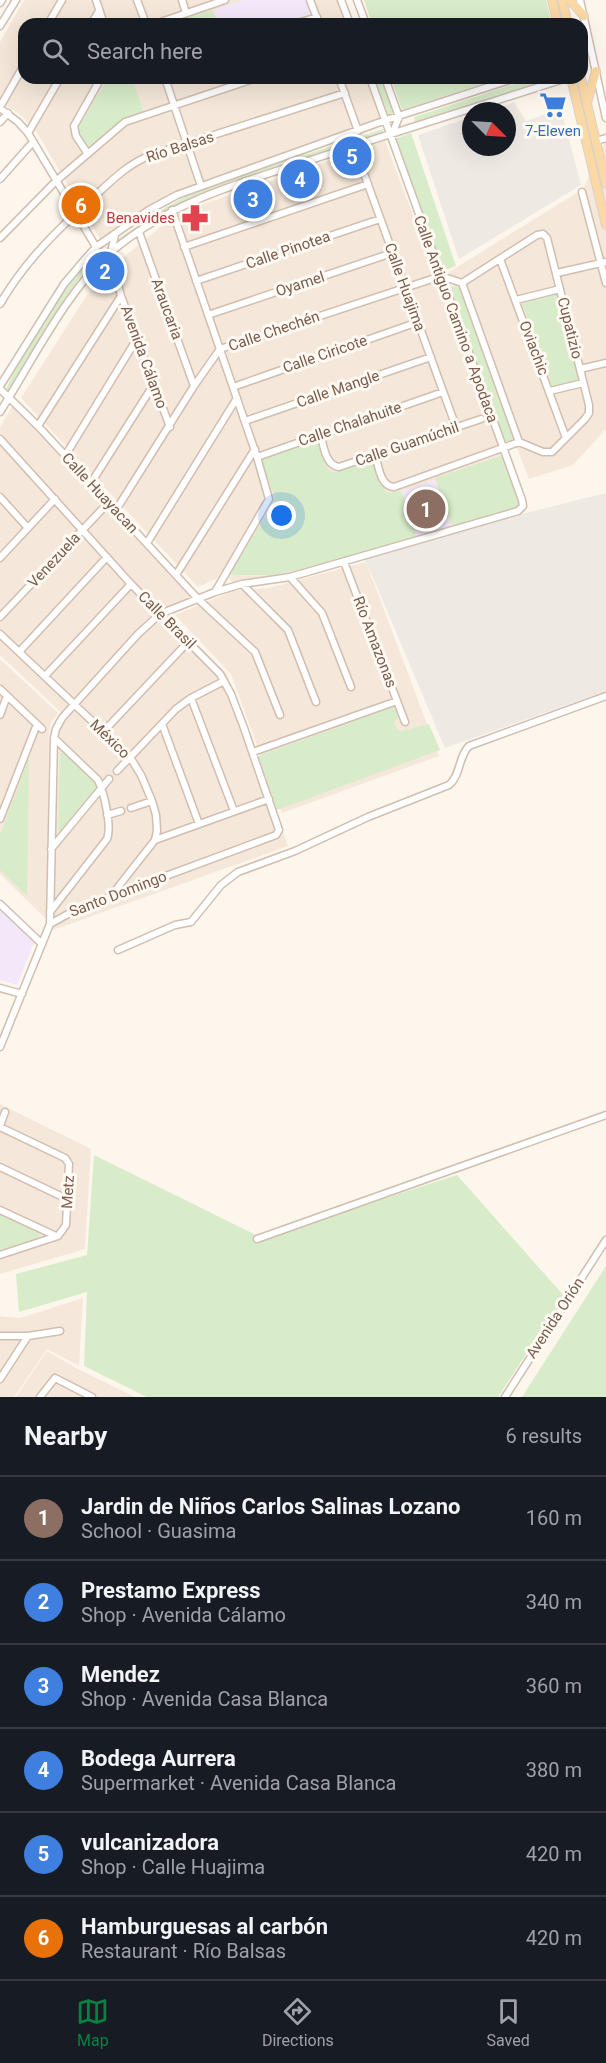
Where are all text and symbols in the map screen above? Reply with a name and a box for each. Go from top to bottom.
search box [18,18,588,84]
icon: search [39,35,72,68]
text: Search here [87,39,203,64]
supermarket icon: 7-Eleven [538,90,568,120]
north arrow [462,102,516,156]
place label: 7-Eleven [525,122,581,140]
street label: Río Balsas [144,128,216,166]
pin: 5 [332,134,372,178]
pin: 4 [280,156,320,201]
pin: 3 [234,176,272,222]
pin: 6 [62,182,100,228]
pharmacy icon: Benavides [180,203,210,233]
place label: Benavides [106,209,175,227]
street label: Calle Antiguo Camino a Apodaca [410,213,502,425]
street label: Calle Pinotea [244,227,332,273]
street label: Calle Huajima [381,240,429,334]
pin: 2 [86,248,124,294]
street label: Oyamel [273,268,327,300]
street label: Araucaria [148,276,186,342]
street label: Cupatizio [554,295,586,361]
street label: Avenida Cálamo [117,303,171,411]
street label: Calle Chechén [226,307,322,355]
street label: Oviachic [515,318,553,378]
street label: Calle Ciricote [280,331,370,377]
street label: Calle Mangle [294,366,382,412]
street label: Calle Chalahuite [296,398,404,450]
street label: Calle Guamúchil [353,418,461,470]
street label: Calle Huayacan [58,449,142,537]
pin: 1 [406,486,446,532]
your location [267,501,296,530]
street label: Venezuela [24,529,84,591]
street label: Calle Brasil [134,587,200,653]
street label: Río Amazonas [349,594,401,690]
street label: México [86,716,134,762]
street label: Santo Domingo [67,867,169,921]
street label: Metz [58,1175,78,1209]
street label: Avenida Orión [522,1274,588,1362]
text: Nearby [24,1421,107,1451]
text: 6 results [506,1424,582,1448]
text: Jardin de Niños Carlos Salinas Lozano [81,1494,460,1519]
text: 1 [38,1506,49,1530]
text: 160 m [526,1506,582,1530]
text: School · Guasima [81,1519,236,1543]
text: Prestamo Express [81,1578,261,1603]
text: 2 [38,1590,49,1614]
text: 340 m [526,1590,582,1614]
text: Shop · Avenida Cálamo [81,1603,286,1627]
text: Mendez [81,1662,160,1687]
text: 3 [38,1674,49,1698]
text: 360 m [526,1674,582,1698]
text: Shop · Avenida Casa Blanca [81,1687,328,1711]
text: Bodega Aurrera [81,1746,236,1771]
text: 4 [38,1758,49,1782]
text: 380 m [526,1758,582,1782]
text: Supermarket · Avenida Casa Blanca [81,1771,396,1795]
text: vulcanizadora [81,1830,219,1855]
text: 5 [38,1842,49,1866]
text: 420 m [526,1842,582,1866]
text: Shop · Calle Huajima [81,1855,265,1879]
text: Hamburguesas al carbón [81,1914,328,1939]
text: 6 [38,1926,49,1950]
text: 420 m [526,1926,582,1950]
text: Restaurant · Río Balsas [81,1939,286,1963]
tab: Map [76,1995,109,2050]
tab: Directions [262,1995,334,2050]
tab: Saved [486,1995,530,2050]

